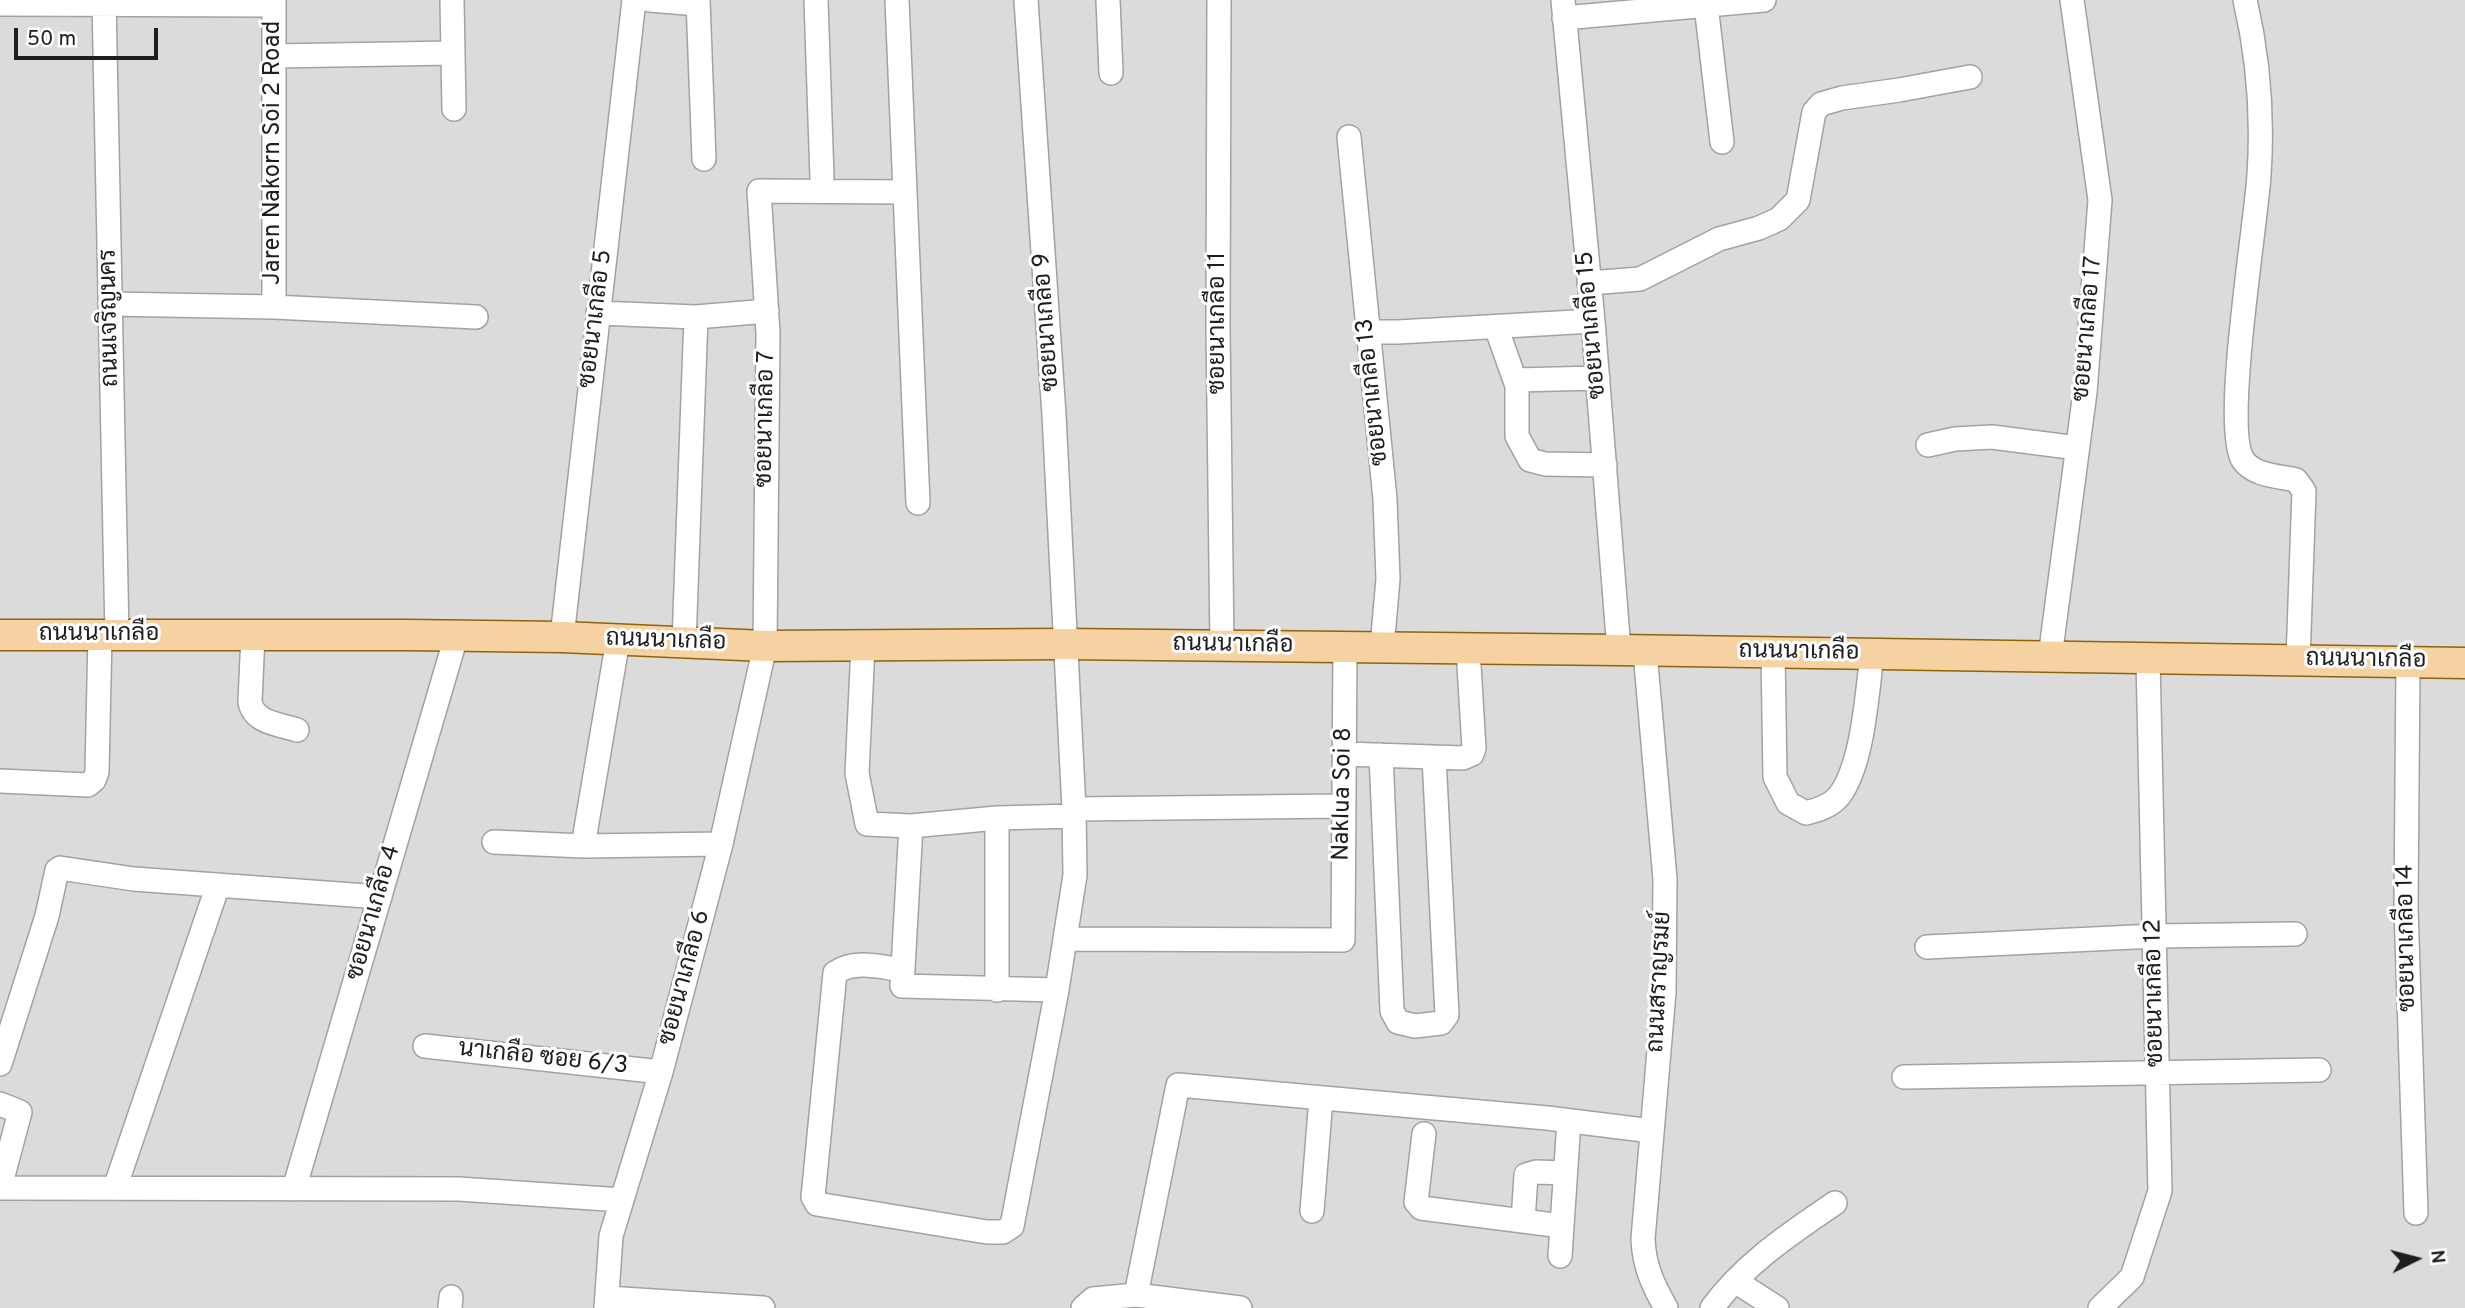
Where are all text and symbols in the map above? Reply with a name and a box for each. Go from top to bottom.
scale bar [18,14,161,58]
street label: Jaren Nakorn Soi 2 Road [260,21,288,285]
text: 50 m [27,26,76,53]
street label: ซอยนาเกลือ 5 [574,248,620,390]
street label: ถนนเจริญนคร [95,249,127,387]
street label: ซอยนาเกลือ 15 [1572,250,1614,400]
street label: ซอยนาเกลือ 9 [1029,252,1067,392]
street label: ซอยนาเกลือ 11 [1205,252,1233,394]
street label: ซอยนาเกลือ 17 [2068,255,2110,403]
street label: ซอยนาเกลือ 13 [1352,317,1396,467]
street label: ซอยนาเกลือ 7 [751,350,783,488]
street label: ถนนนาเกลือ [39,621,159,649]
street label: ถนนนาเกลือ [605,626,727,658]
street label: ถนนนาเกลือ [1172,631,1294,661]
street label: ถนนนาเกลือ [1738,638,1860,668]
street label: ถนนนาเกลือ [2305,646,2427,676]
street label: Naklua Soi 8 [1328,727,1360,861]
street label: ซอยนาเกลือ 4 [342,842,408,984]
street label: ซอยนาเกลือ 14 [2392,864,2424,1012]
street label: ซอยนาเกลือ 6 [654,907,718,1049]
street label: ถนนสราญรมย์ [1643,910,1679,1054]
street label: ซอยนาเกลือ 12 [2140,919,2172,1067]
street label: นาเกลือ ซอย 6/3 [457,1036,629,1082]
north arrow [2381,1224,2451,1294]
text: N [2424,1249,2450,1265]

